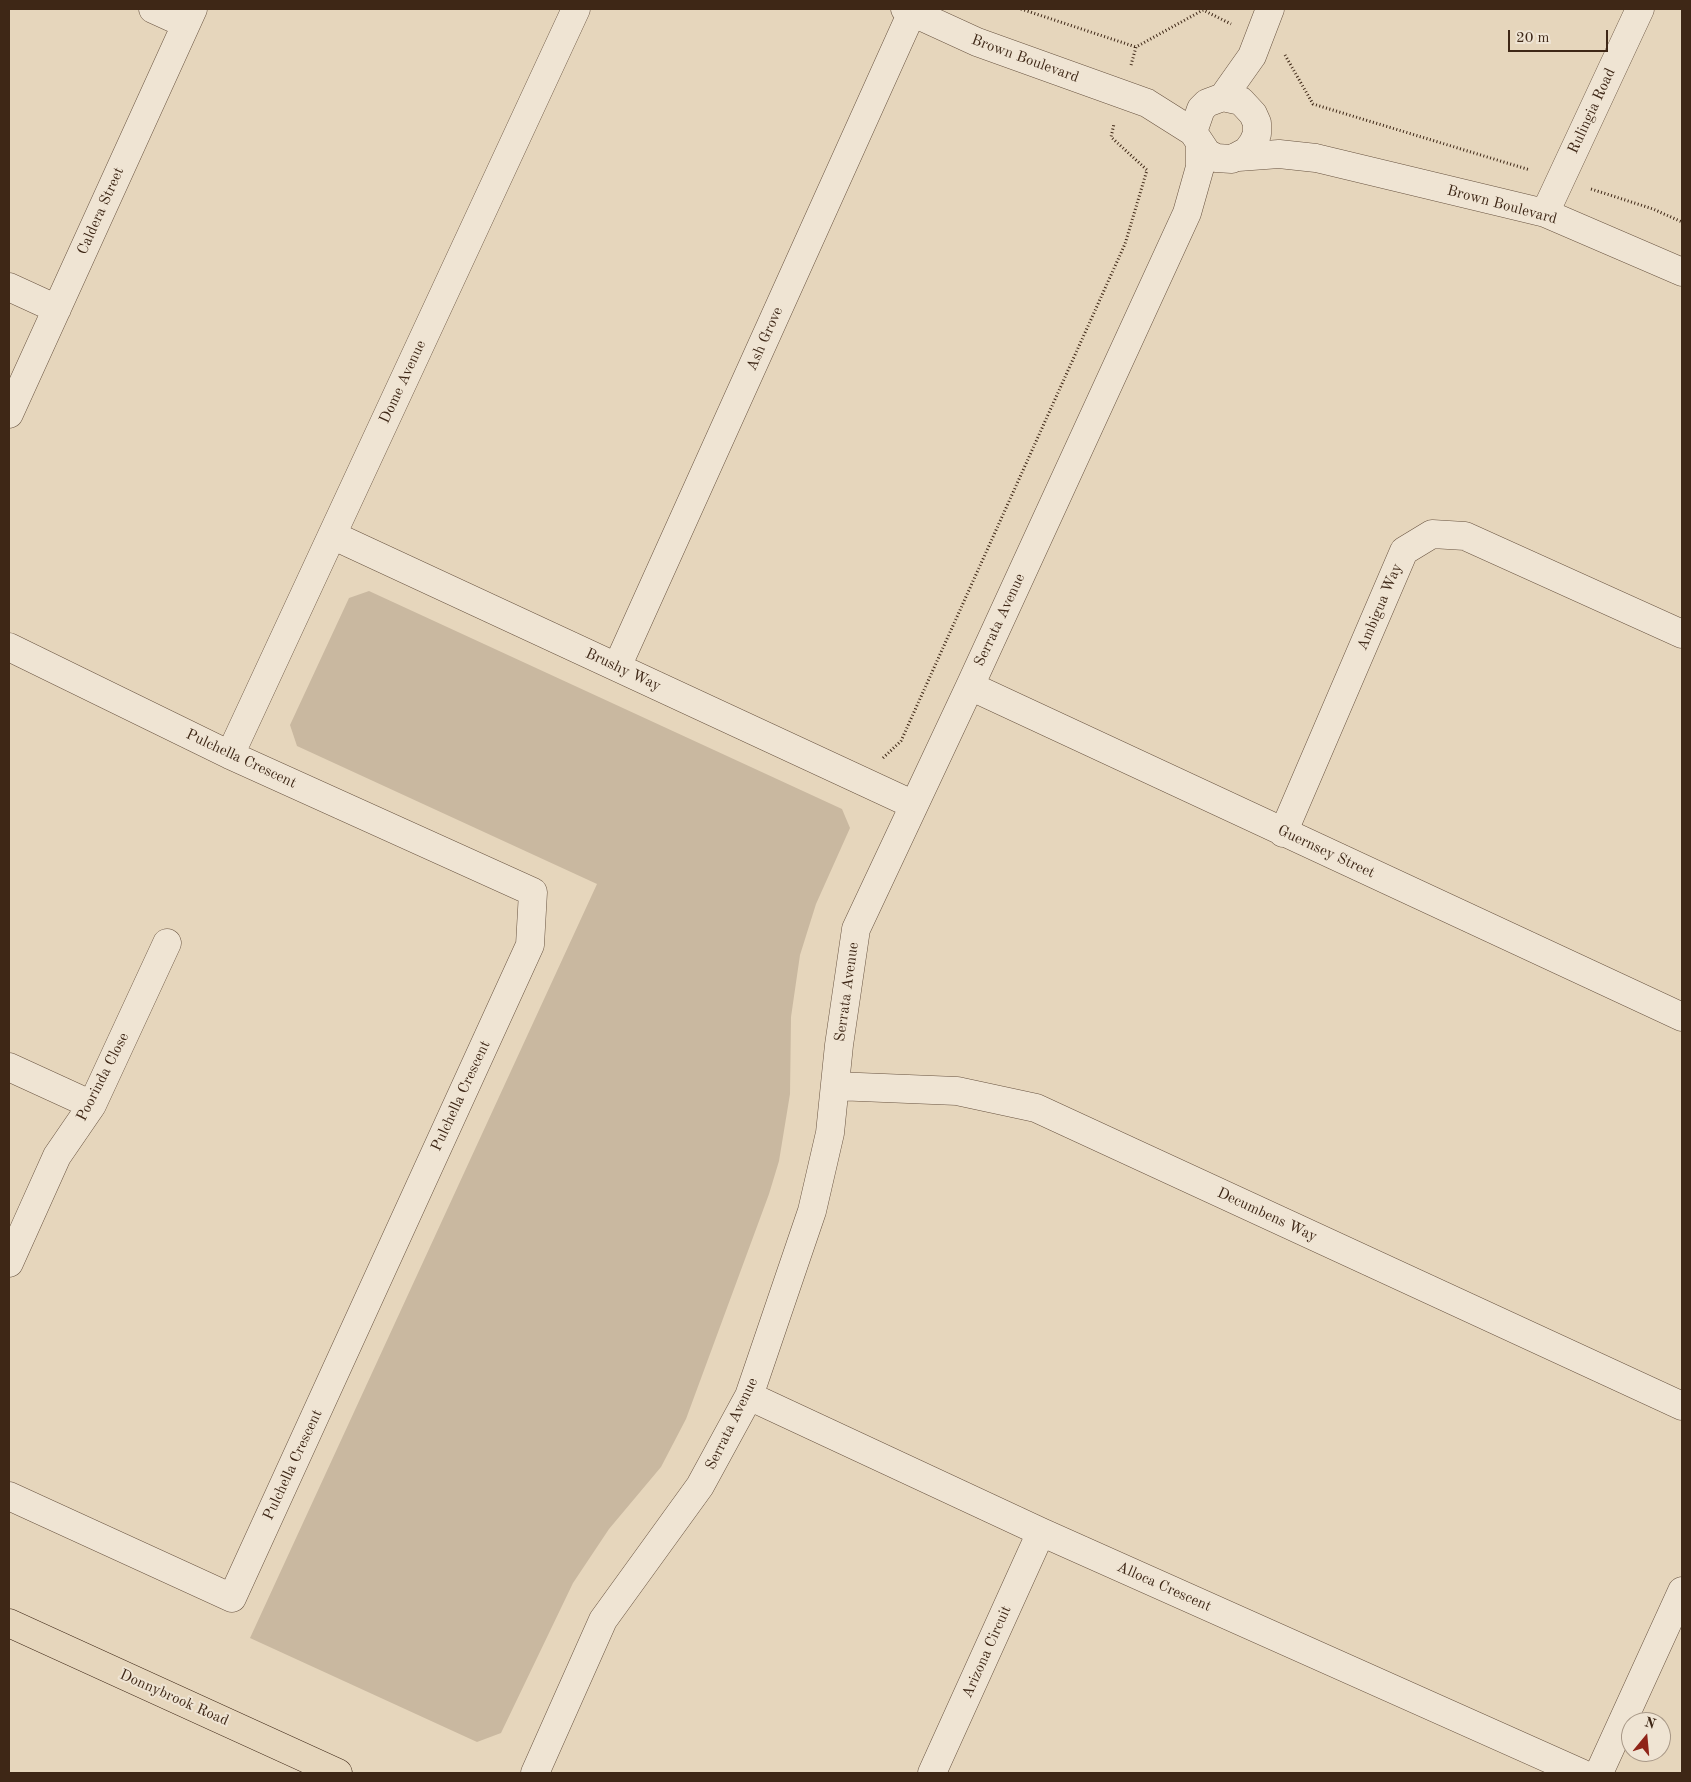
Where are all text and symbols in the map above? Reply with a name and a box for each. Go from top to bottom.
scale bar [1511,20,1611,52]
street label: Brown Boulevard [969,31,1081,87]
text: 20 m [1516,31,1550,46]
street label: Rulingia Road [1564,65,1620,157]
street label: Caldera Street [74,165,128,257]
street label: Brown Boulevard [1445,182,1559,228]
street label: Ash Grove [743,304,787,374]
street label: Dome Avenue [376,338,430,426]
street label: Ambigua Way [1354,561,1406,653]
street label: Serrata Avenue [971,571,1029,669]
street label: Brushy Way [582,645,664,695]
street label: Pulchella Crescent [183,725,299,793]
street label: Guernsey Street [1274,822,1378,882]
street label: Serrata Avenue [831,941,863,1043]
street label: Poorinda Close [73,1030,133,1124]
street label: Pulchella Crescent [427,1038,495,1154]
street label: Decumbens Way [1214,1184,1320,1246]
street label: Serrata Avenue [702,1375,762,1473]
street label: Pulchella Crescent [259,1407,327,1523]
street label: Alloca Crescent [1114,1558,1214,1616]
street label: Arizona Circuit [959,1603,1015,1701]
street label: Donnybrook Road [117,1666,231,1730]
north arrow [1621,1712,1671,1762]
text: N [1643,1715,1657,1732]

